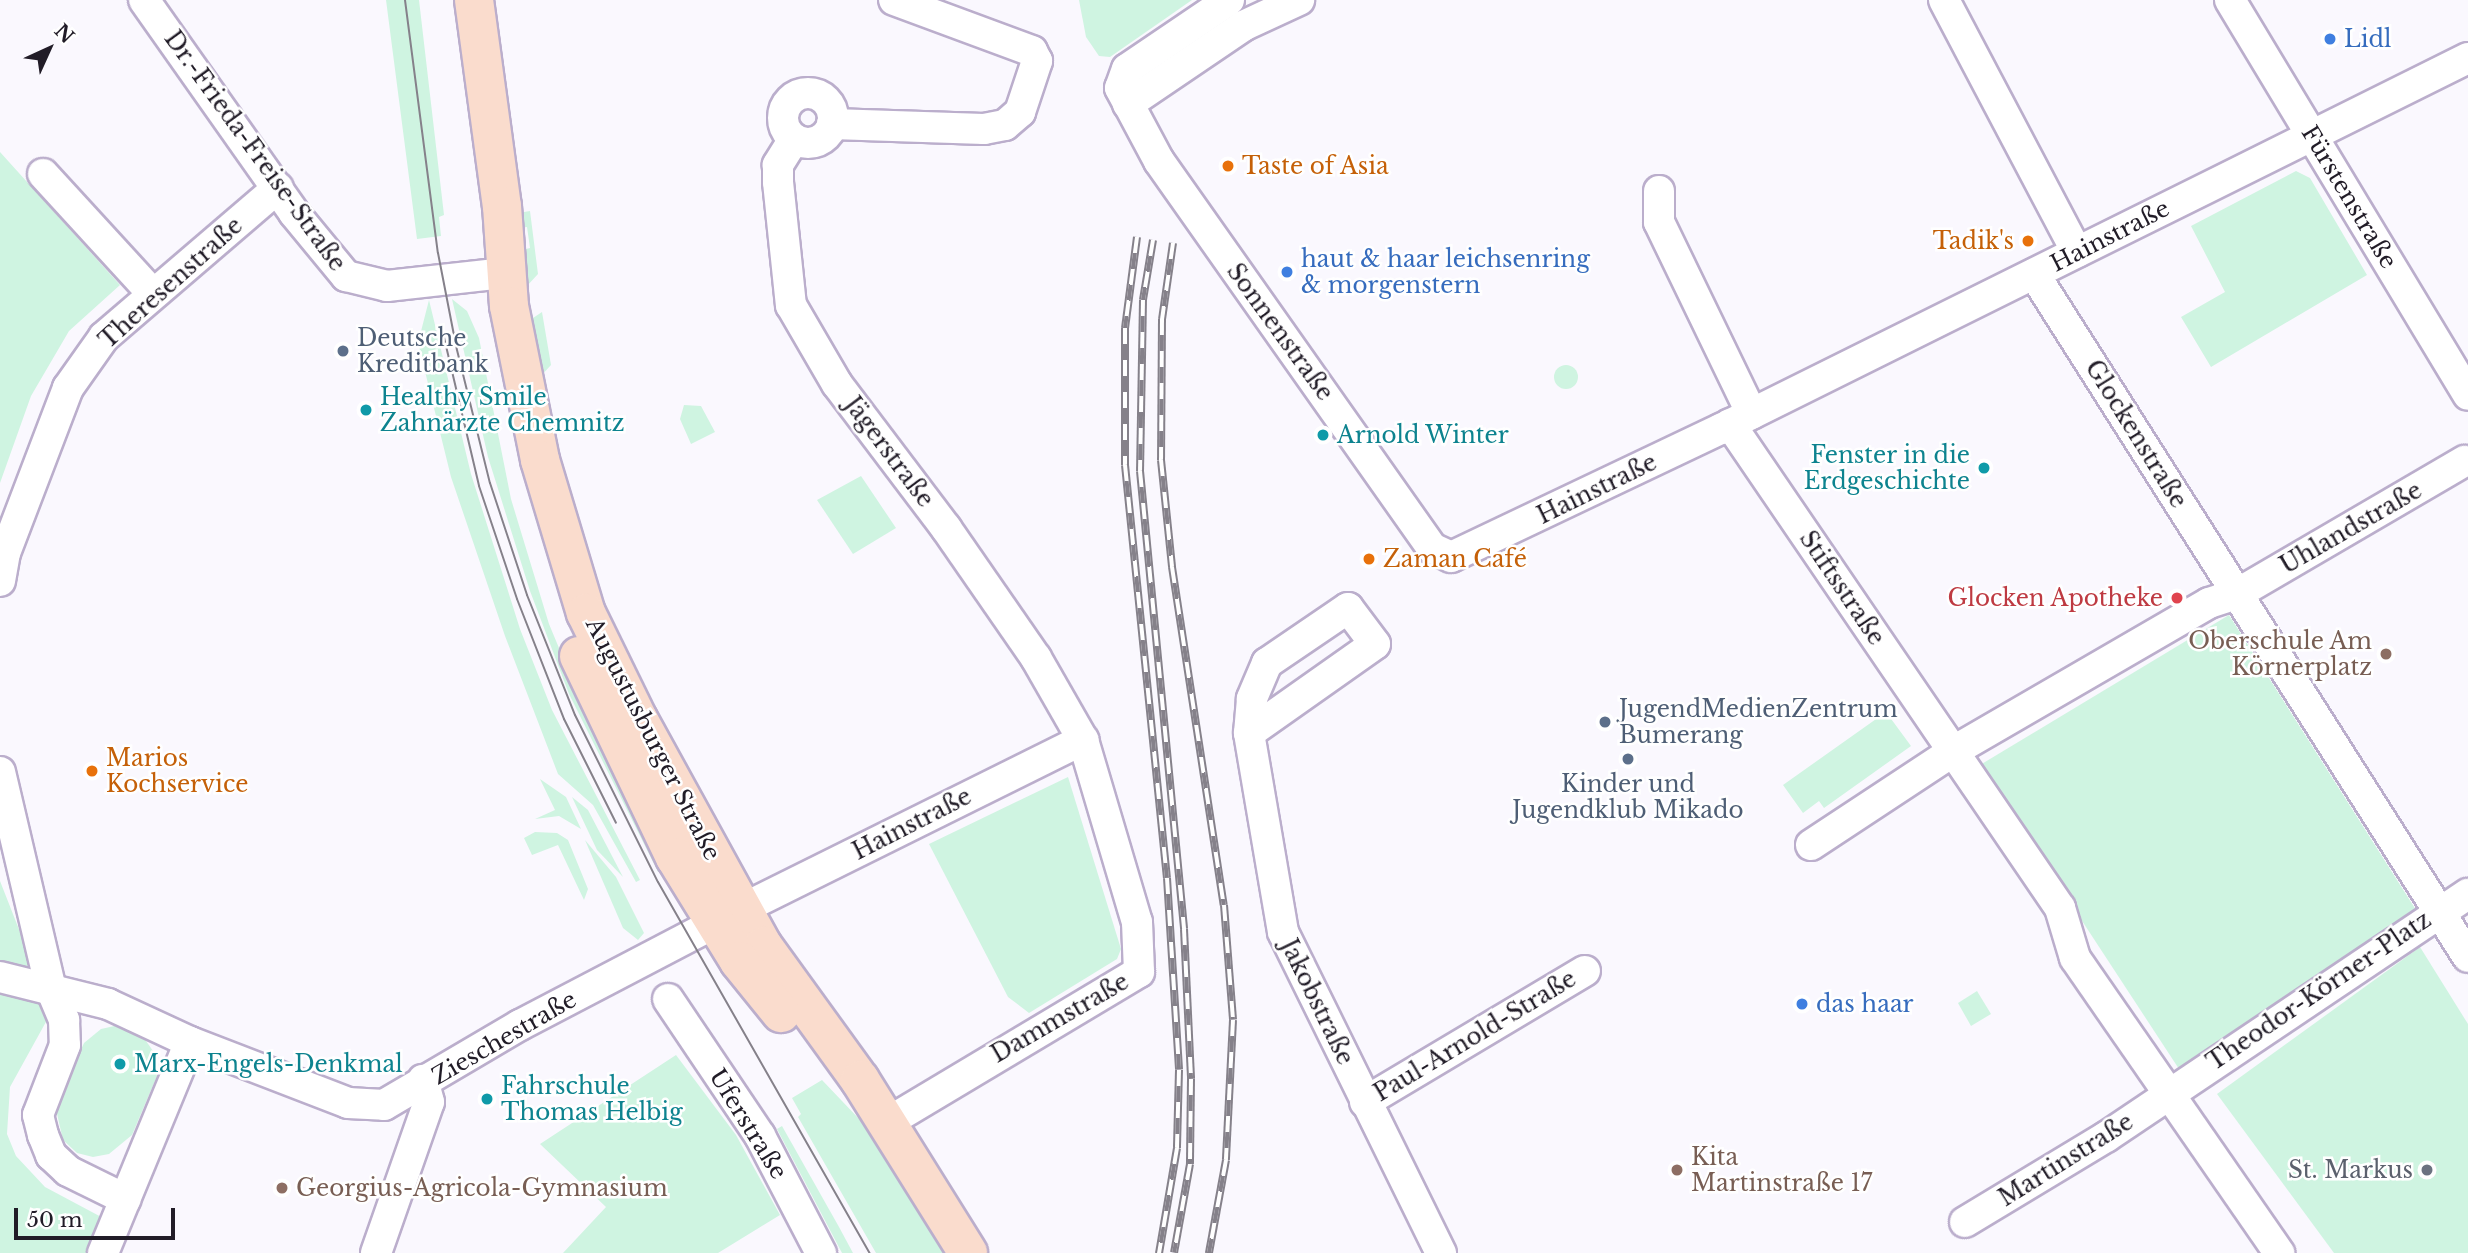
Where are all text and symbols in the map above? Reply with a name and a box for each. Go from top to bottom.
north arrow [14,14,84,84]
text: N [50,19,79,48]
place label: Lidl [2344,25,2392,53]
street label: Dr.-Frieda-Freise-Straße [159,26,351,276]
marker: Lidl [2322,31,2338,47]
street label: Fürstenstraße [2296,121,2402,273]
place label: Taste of Asia [1242,152,1390,180]
marker: Taste of Asia [1220,158,1236,174]
street label: Hainstraße [2046,194,2174,278]
street label: Theresenstraße [94,212,248,354]
place label: Tadik's [1933,227,2014,255]
marker: Tadik's [2020,233,2036,249]
place label: haut & haar leichsenring & morgenstern [1301,245,1591,299]
street label: Sonnenstraße [1221,258,1339,406]
marker: haut & haar leichsenring & morgenstern [1279,264,1295,280]
place label: Deutsche Kreditbank [357,324,489,378]
marker: Deutsche Kreditbank [335,343,351,359]
street label: Glockenstraße [2080,355,2192,513]
place label: Healthy Smile Zahnärzte Chemnitz [380,383,624,437]
street label: Jägerstraße [839,392,939,512]
marker: Healthy Smile Zahnärzte Chemnitz [358,402,374,418]
place label: Arnold Winter [1337,421,1510,449]
marker: Arnold Winter [1315,427,1331,443]
place label: Fenster in die Erdgeschichte [1804,441,1970,495]
street label: Hainstraße [1533,448,1661,530]
marker: Fenster in die Erdgeschichte [1976,460,1992,476]
street label: Uhlandstraße [2275,476,2427,580]
street label: Stiftsstraße [1794,526,1890,650]
place label: Zaman Café [1383,545,1527,573]
marker: Zaman Café [1361,551,1377,567]
place label: Glocken Apotheke [1947,584,2163,612]
marker: Glocken Apotheke [2169,590,2185,606]
street label: Augustusburger Straße [580,613,726,865]
place label: Oberschule Am Körnerplatz [2187,627,2372,681]
marker: Oberschule Am Körnerplatz [2378,646,2394,662]
place label: JugendMedienZentrum Bumerang [1619,695,1898,749]
marker: JugendMedienZentrum Bumerang [1597,714,1613,730]
place label: Marios Kochservice [106,744,248,798]
marker: Kinder und Jugendklub Mikado [1620,751,1636,767]
marker: Marios Kochservice [84,763,100,779]
place label: Kinder und Jugendklub Mikado [1512,770,1744,824]
street label: Hainstraße [848,782,976,866]
street label: Theodor-Körner-Platz [2202,906,2436,1076]
street label: Jakobstraße [1275,935,1359,1069]
street label: Paul-Arnold-Straße [1369,965,1581,1107]
street label: Dammstraße [986,968,1134,1068]
street label: Zieschestraße [427,985,581,1091]
place label: das haar [1816,990,1914,1018]
marker: das haar [1794,996,1810,1012]
place label: Marx-Engels-Denkmal [134,1050,403,1078]
marker: Marx-Engels-Denkmal [112,1056,128,1072]
street label: Uferstraße [703,1064,793,1184]
place label: Fahrschule Thomas Helbig [501,1072,683,1126]
marker: Fahrschule Thomas Helbig [479,1091,495,1107]
street label: Martinstraße [1994,1108,2138,1212]
place label: Kita Martinstraße 17 [1691,1143,1872,1197]
place label: St. Markus [2288,1156,2413,1184]
marker: Kita Martinstraße 17 [1669,1162,1685,1178]
marker: St. Markus [2419,1162,2435,1178]
place label: Georgius-Agricola-Gymnasium [296,1174,668,1202]
marker: Georgius-Agricola-Gymnasium [274,1180,290,1196]
scale bar [18,1194,178,1238]
text: 50 m [27,1207,82,1233]

